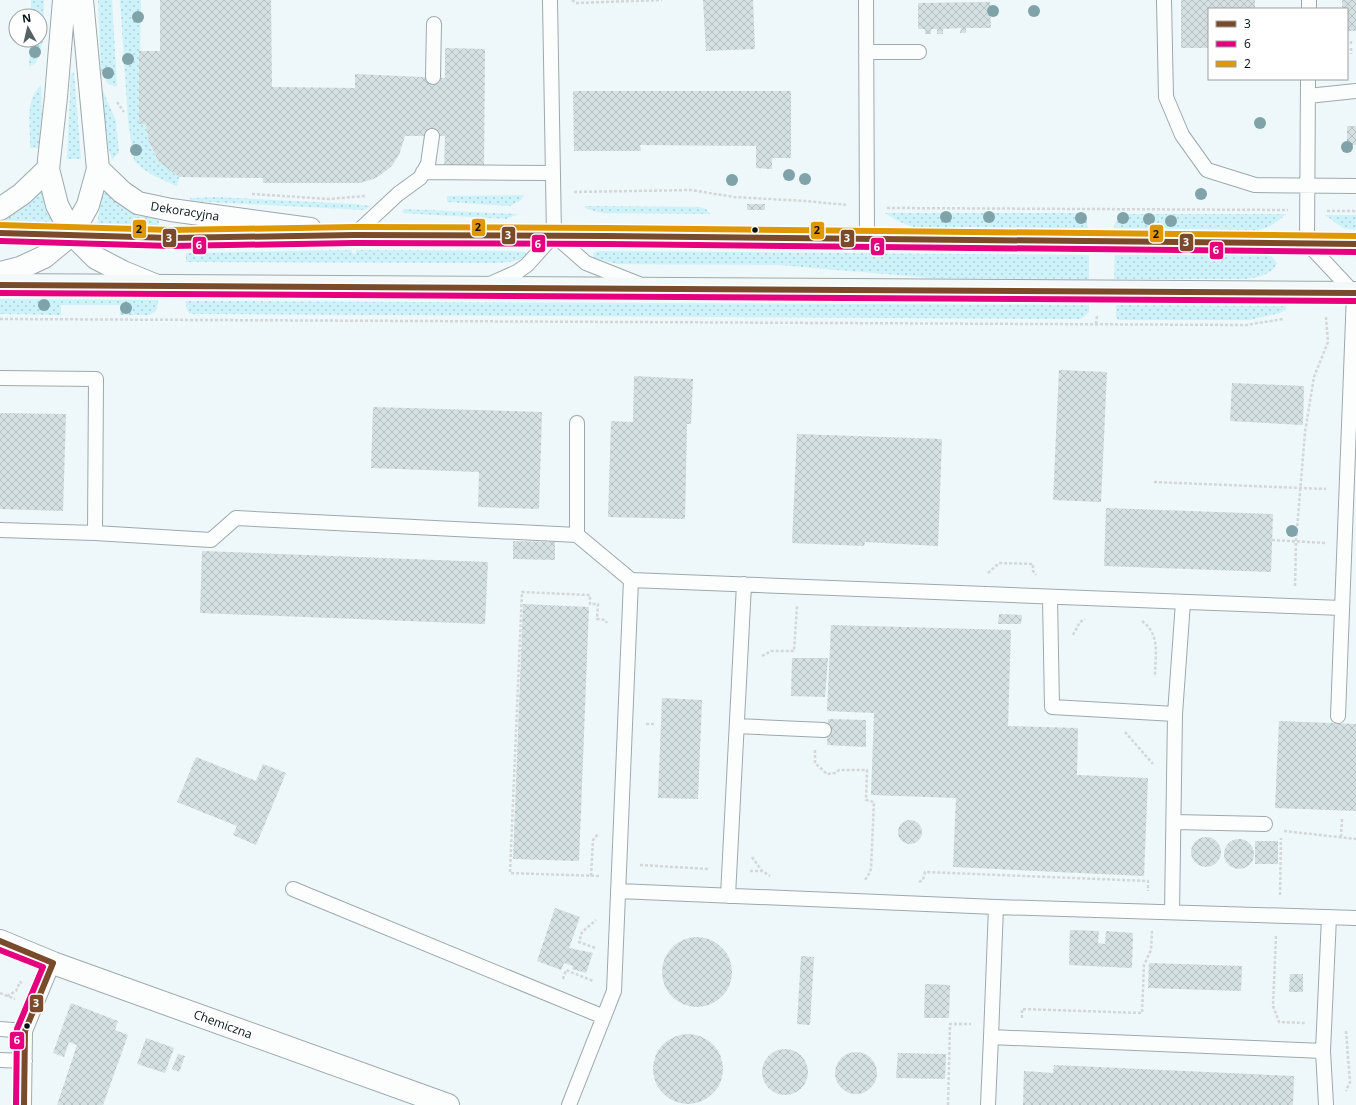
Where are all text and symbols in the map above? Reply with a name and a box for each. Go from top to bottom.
north arrow [8,8,48,48]
legend [1208,8,1348,80]
text: N [21,10,32,26]
text: 3 [1244,15,1251,32]
text: 6 [1244,35,1251,52]
text: 2 [1244,55,1251,72]
street label: Dekoracyjna [149,197,221,225]
line badge: 2 [471,218,486,237]
line badge: 2 [132,219,147,239]
text: 2 [475,219,481,234]
text: 2 [136,221,142,236]
line badge: 2 [810,221,825,240]
text: 2 [814,222,820,237]
line badge: 2 [1149,224,1164,243]
unlabelled marker [750,225,760,235]
line badge: 3 [501,226,516,245]
text: 2 [1153,226,1159,241]
text: 3 [505,227,511,242]
line badge: 3 [162,228,177,248]
line badge: 3 [840,229,855,248]
text: 3 [166,230,172,245]
text: 3 [844,230,850,245]
line badge: 3 [1179,233,1194,252]
line badge: 6 [531,234,546,253]
text: 3 [1183,234,1189,249]
line badge: 6 [192,236,207,255]
text: 6 [535,236,541,251]
text: 6 [196,237,202,252]
line badge: 6 [870,237,885,256]
text: 6 [874,239,880,254]
line badge: 6 [1209,241,1224,260]
text: 6 [1213,242,1219,257]
line badge: 3 [29,994,44,1013]
text: 3 [33,995,39,1010]
street label: Chemiczna [191,1006,255,1042]
unlabelled marker [22,1021,32,1031]
line badge: 6 [9,1031,25,1050]
text: 6 [14,1032,20,1047]

